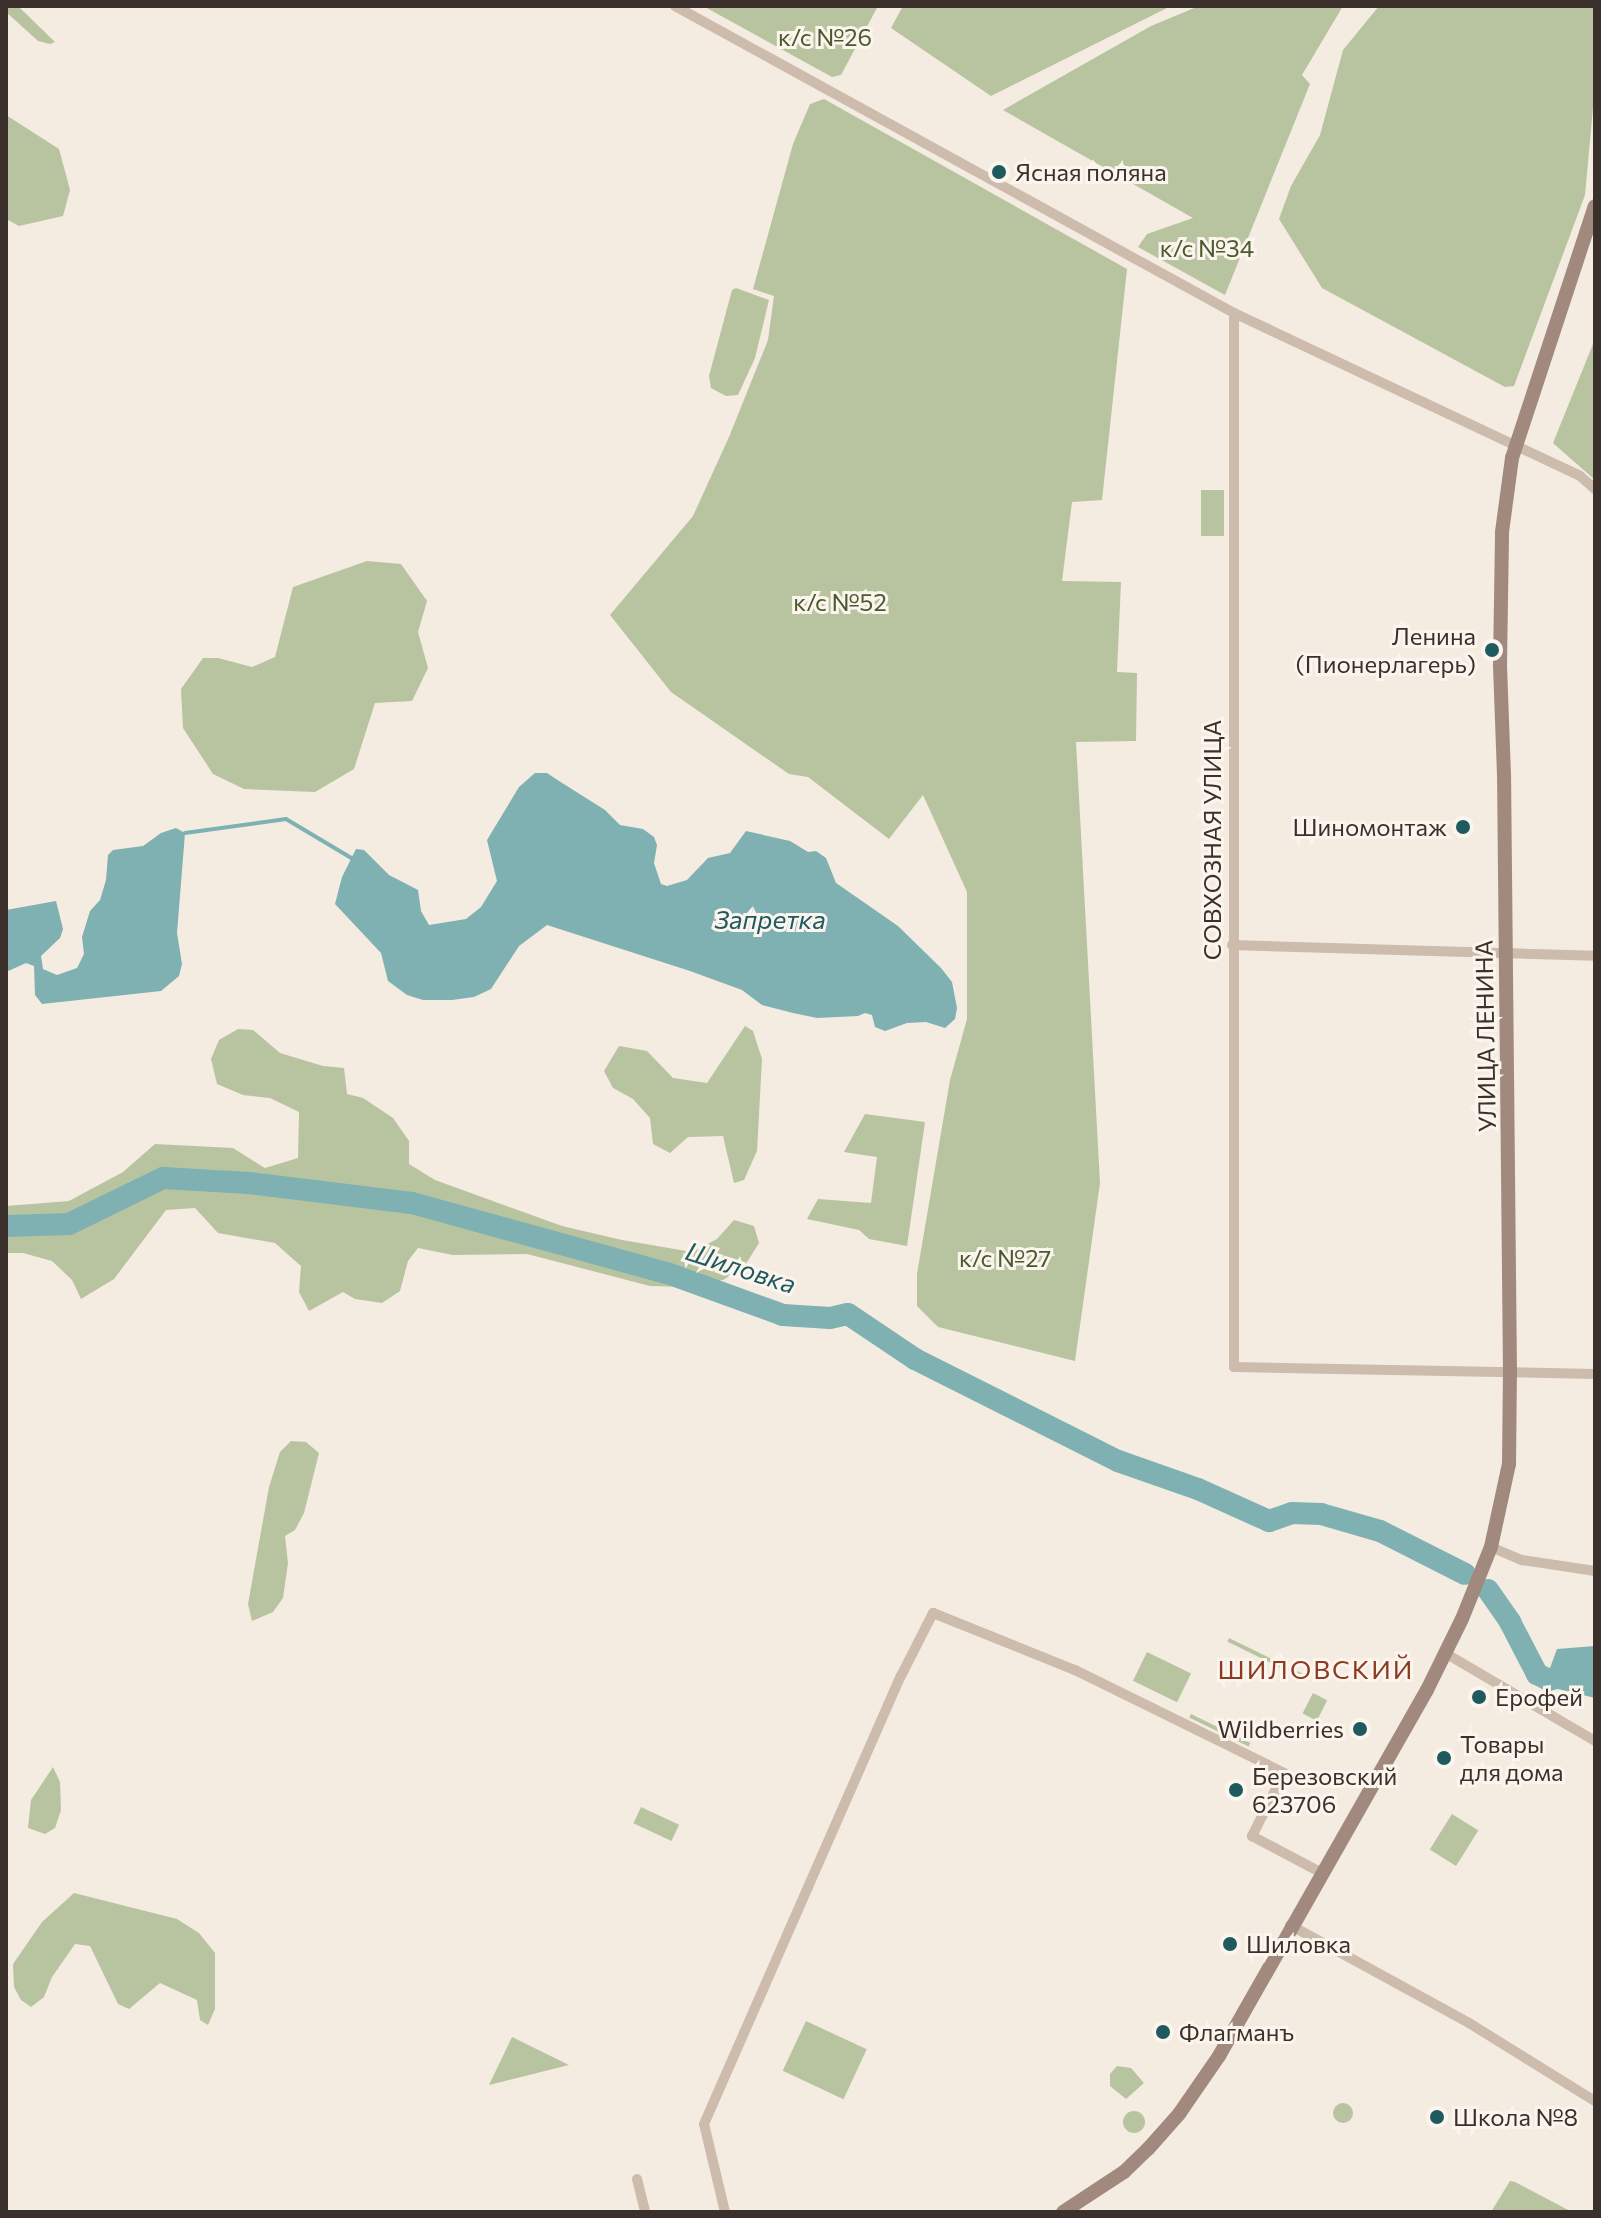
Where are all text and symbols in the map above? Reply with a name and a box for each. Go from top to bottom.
park label: к/с №26 [778,23,872,51]
place label: Ясная поляна [1015,158,1167,186]
marker: Ясная поляна [990,163,1008,181]
park label: к/с №34 [1160,234,1254,262]
park label: к/с №52 [793,588,887,616]
place label: Ленина (Пионерлагерь) [1296,622,1476,678]
marker: Ленина (Пионерлагерь) [1483,641,1501,659]
street label: СОВХОЗНАЯ УЛИЦА [1198,720,1226,960]
place label: Шиномонтаж [1292,813,1447,841]
marker: Шиномонтаж [1454,818,1472,836]
water label: Запретка [714,903,826,935]
street label: УЛИЦА ЛЕНИНА [1469,939,1501,1133]
water label: Шиловка [682,1235,800,1299]
park label: к/с №27 [959,1244,1051,1272]
district label: ШИЛОВСКИЙ [1218,1653,1414,1685]
place label: Ерофей [1495,1683,1583,1711]
marker: Ерофей [1470,1688,1488,1706]
place label: Wildberries [1218,1715,1344,1743]
marker: Wildberries [1351,1720,1369,1738]
place label: Товары для дома [1460,1730,1563,1786]
marker: Товары для дома [1435,1749,1453,1767]
place label: Березовский 623706 [1252,1762,1397,1818]
marker: Березовский 623706 [1227,1781,1245,1799]
place label: Шиловка [1246,1930,1351,1958]
marker: Шиловка [1221,1935,1239,1953]
place label: Флагманъ [1179,2018,1294,2046]
marker: Флагманъ [1154,2023,1172,2041]
place label: Школа №8 [1453,2103,1578,2131]
marker: Школа №8 [1428,2108,1446,2126]

